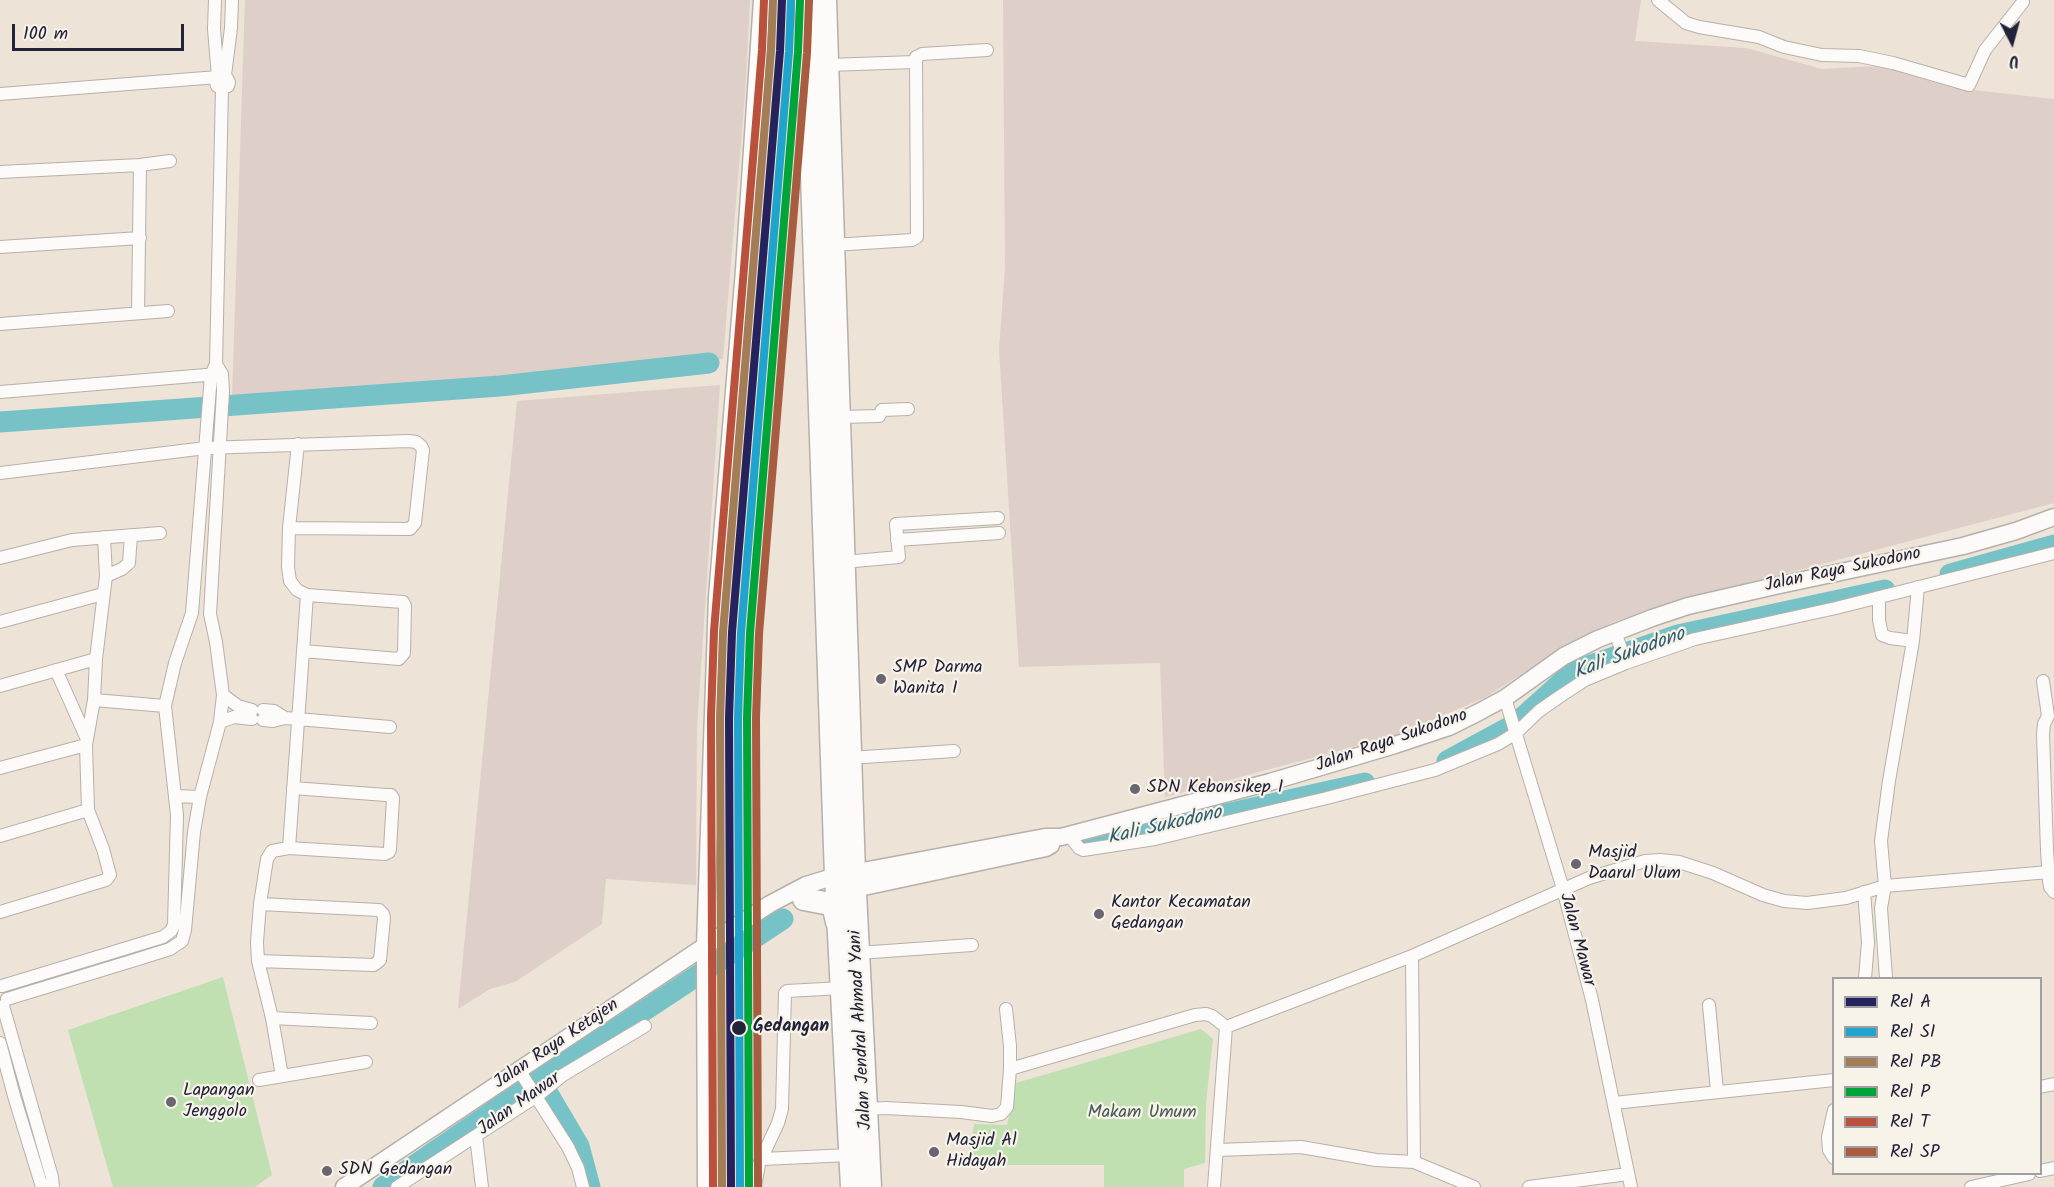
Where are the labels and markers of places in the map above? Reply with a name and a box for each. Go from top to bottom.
place label: SMP Darma Wanita I [893,658,983,700]
marker: SMP Darma Wanita I [874,672,888,686]
place label: SDN Kebonsikep I [1147,778,1283,800]
marker: SDN Kebonsikep I [1128,782,1142,796]
place label: Masjid Daarul Ulum [1588,843,1681,886]
marker: Masjid Daarul Ulum [1569,857,1583,871]
place label: Kantor Kecamatan Gedangan [1111,893,1251,936]
marker: Kantor Kecamatan Gedangan [1092,907,1106,921]
place label: Gedangan [753,1017,829,1039]
marker: Gedangan [730,1019,748,1037]
place label: Lapangan Jenggolo [183,1081,254,1124]
marker: Lapangan Jenggolo [164,1095,178,1109]
place label: Masjid Al Hidayah [946,1131,1017,1174]
marker: Masjid Al Hidayah [927,1145,941,1159]
place label: SDN Gedangan [339,1160,452,1182]
marker: SDN Gedangan [320,1164,334,1178]

